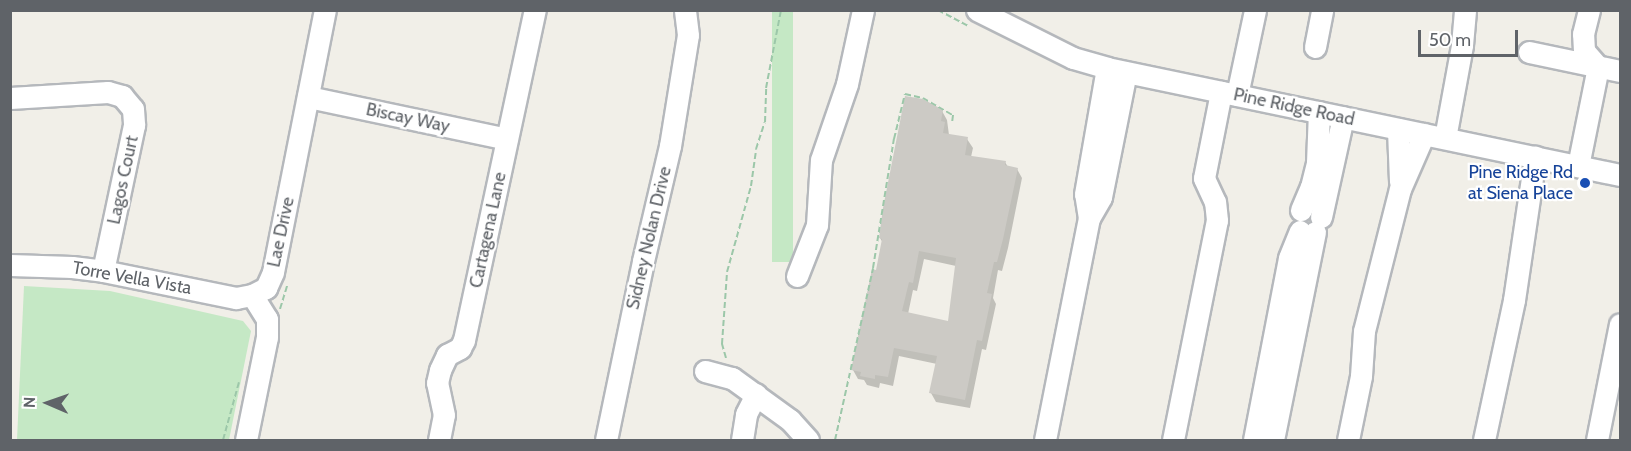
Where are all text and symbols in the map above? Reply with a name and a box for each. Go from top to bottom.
scale bar [1421,18,1522,56]
text: 50 m [1429,29,1471,51]
street label: Pine Ridge Road [1232,84,1356,130]
street label: Biscay Way [364,99,452,137]
street label: Lagos Court [103,134,143,226]
place label: Pine Ridge Rd at Siena Place [1468,162,1573,204]
street label: Sidney Nolan Drive [622,164,676,312]
street label: Cartagena Lane [465,170,511,290]
marker: Pine Ridge Rd at Siena Place [1578,176,1592,190]
street label: Lae Drive [263,195,299,269]
street label: Torre Vella Vista [71,257,193,299]
north arrow [18,373,78,433]
text: N [20,396,39,408]

